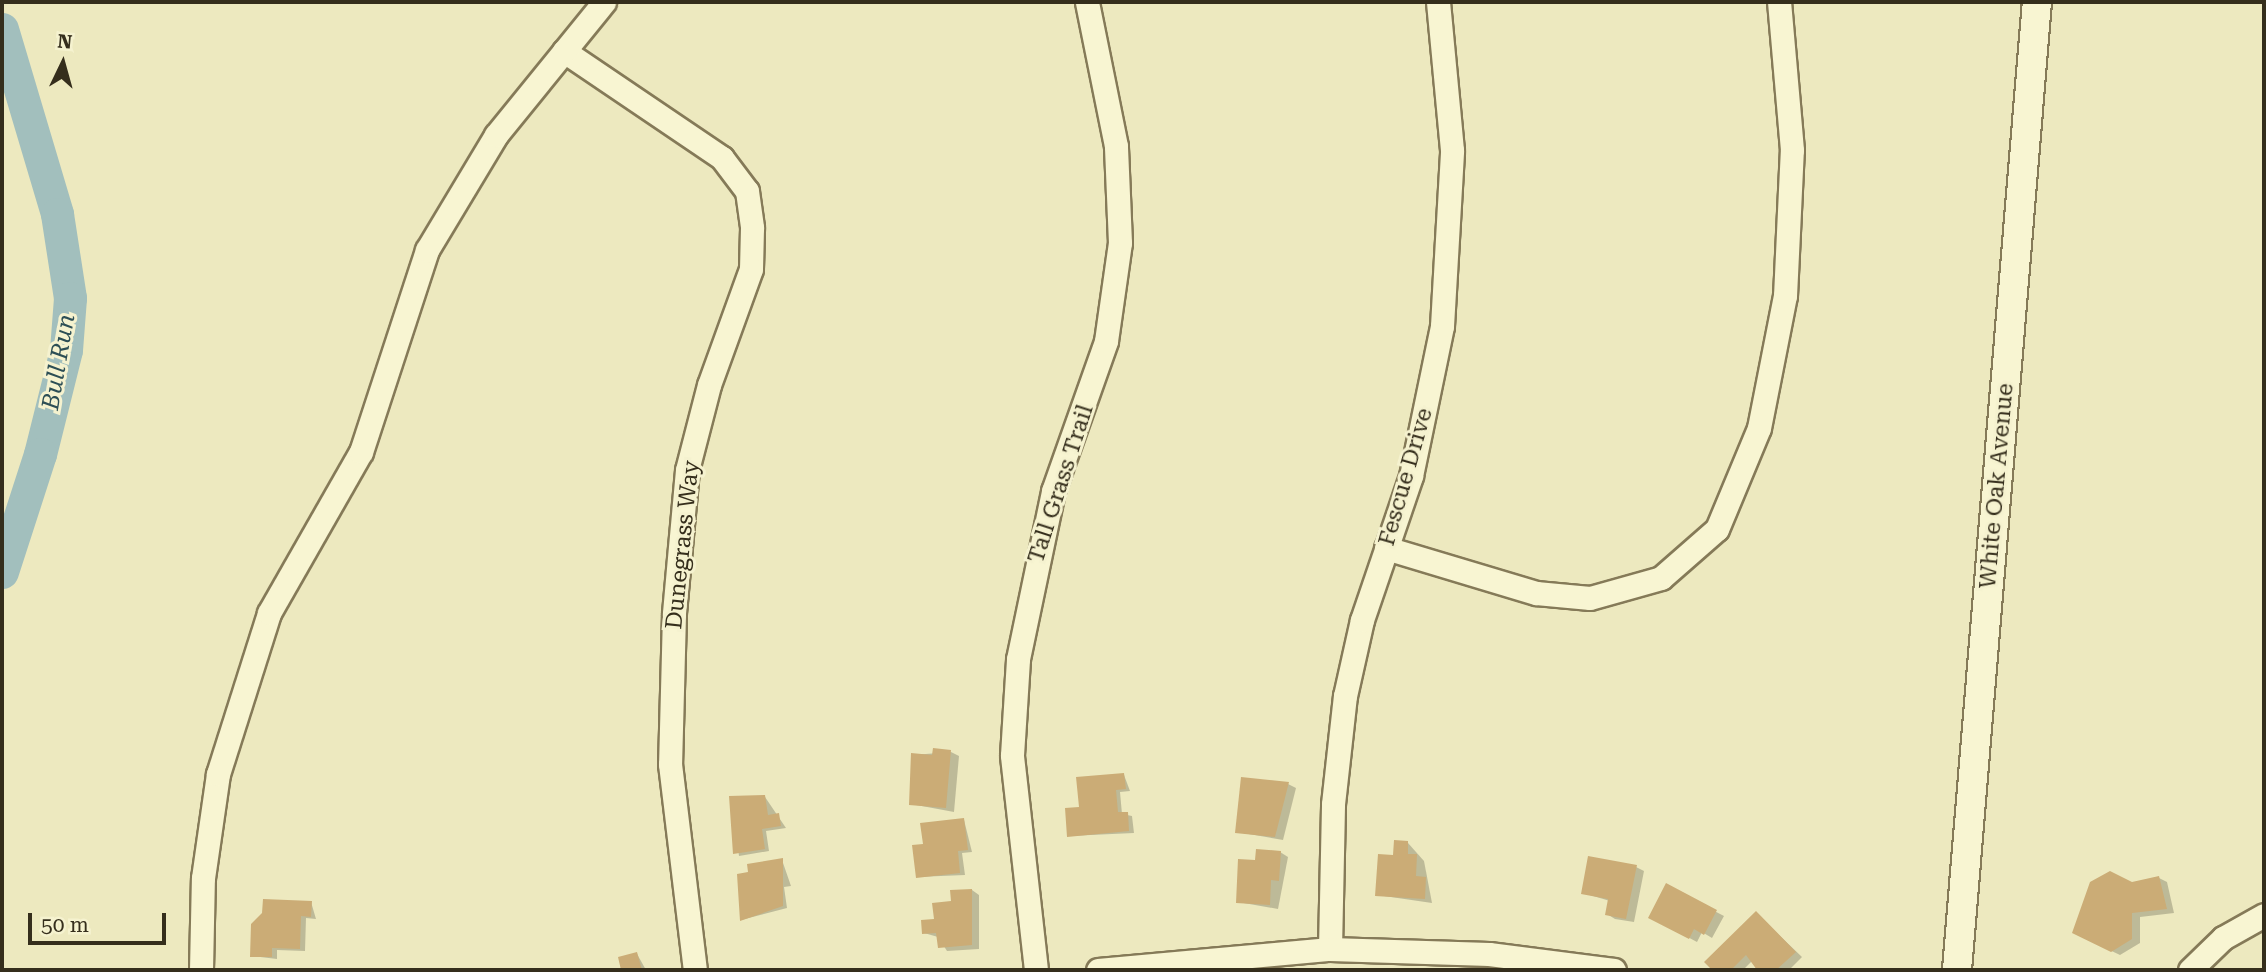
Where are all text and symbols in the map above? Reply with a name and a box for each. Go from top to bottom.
north arrow [28,28,98,98]
text: N [57,29,73,54]
water label: Bull Run [36,312,82,412]
street label: White Oak Avenue [1974,382,2020,590]
street label: Tall Grass Trail [1022,401,1100,567]
street label: Fescue Drive [1373,405,1439,549]
street label: Dunegrass Way [660,459,706,631]
scale bar [32,898,170,942]
text: 50 m [41,913,89,937]

